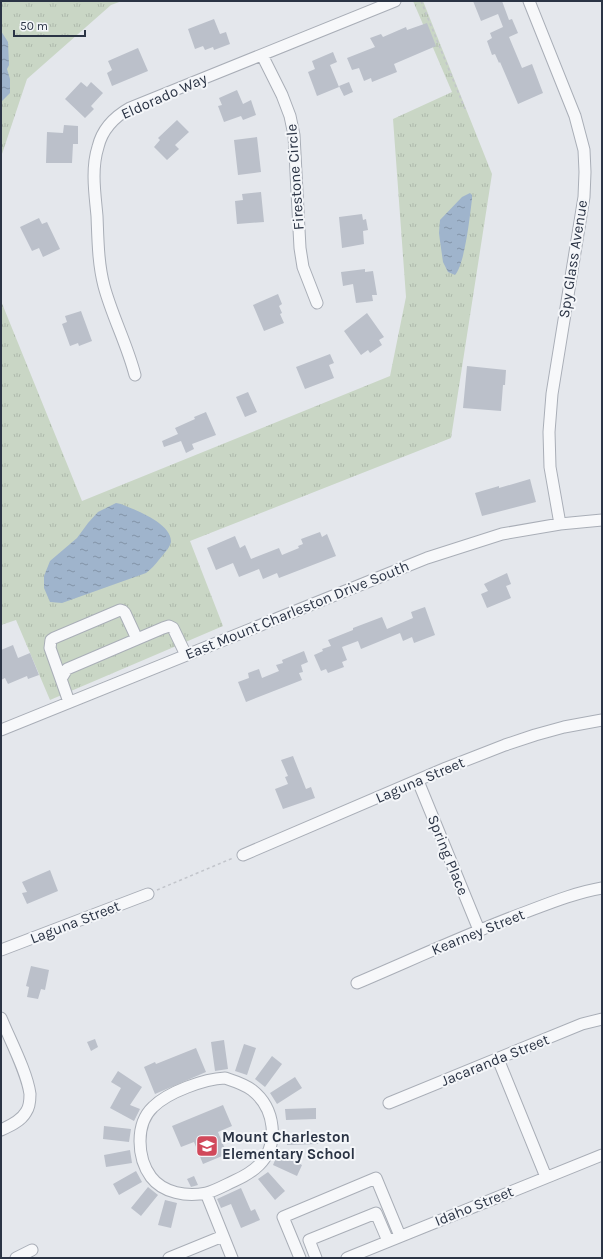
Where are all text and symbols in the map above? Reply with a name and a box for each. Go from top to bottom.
scale bar [14,12,85,38]
text: 50 m [20,19,48,33]
street label: Eldorado Way [118,69,210,123]
street label: Firestone Circle [282,123,308,231]
street label: Spy Glass Avenue [555,199,591,319]
street label: East Mount Charleston Drive South [182,557,412,663]
street label: Laguna Street [373,753,468,807]
street label: Spring Place [424,812,472,898]
street label: Laguna Street [27,896,123,947]
street label: Kearney Street [429,905,528,959]
street label: Jacaranda Street [438,1030,552,1090]
place label: Mount Charleston Elementary School [222,1128,355,1163]
school or university icon: Mount Charleston Elementary School [194,1133,220,1159]
street label: Idaho Street [432,1182,516,1230]

